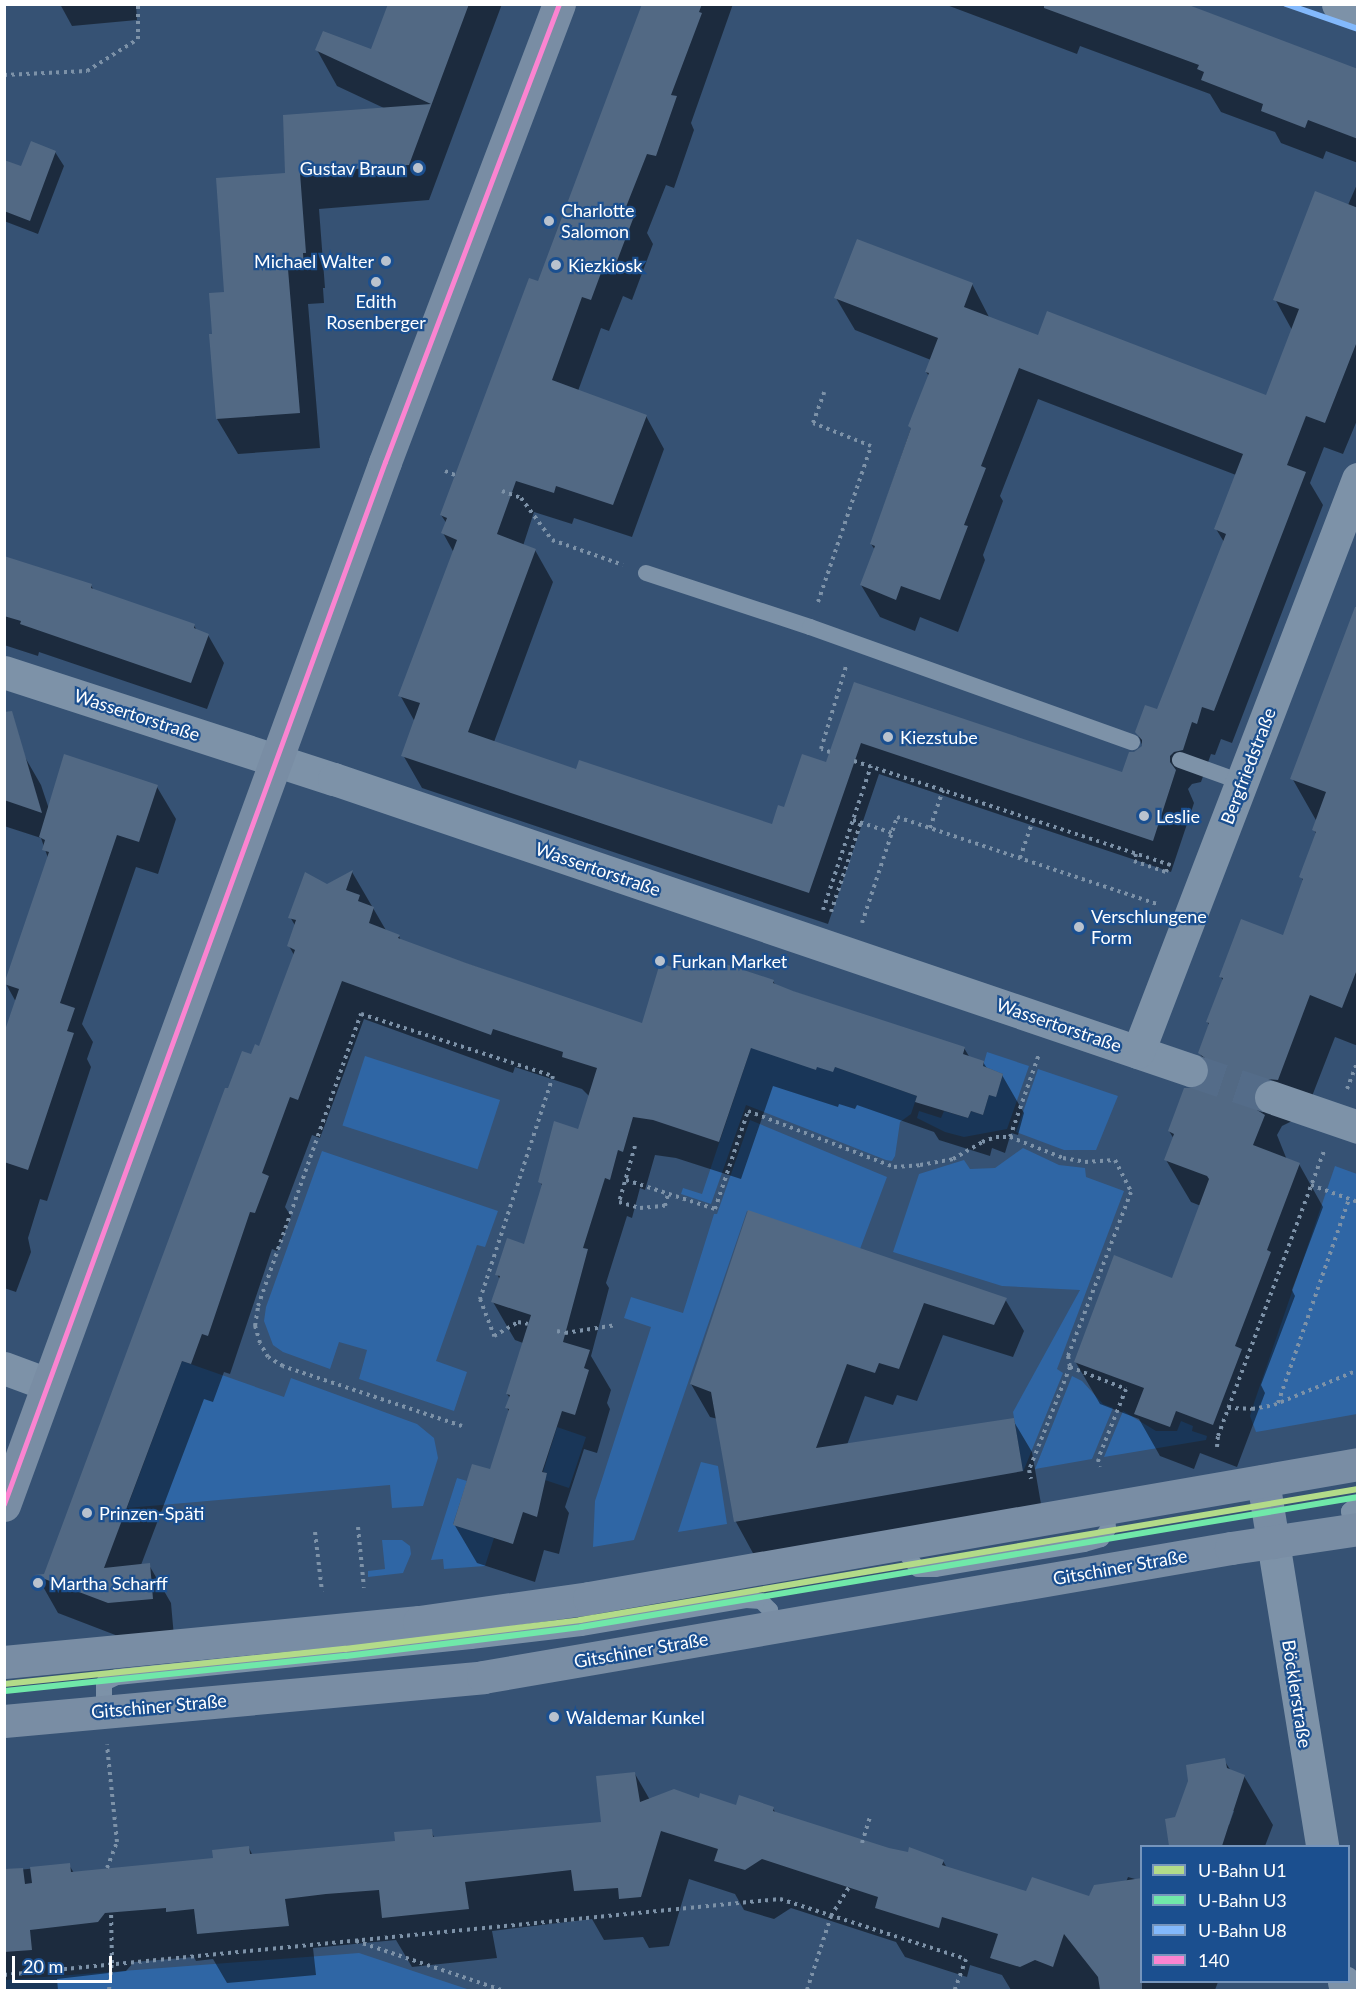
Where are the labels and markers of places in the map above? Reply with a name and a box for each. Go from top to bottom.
place label: Gustav Braun [299,157,406,179]
marker: Gustav Braun [411,161,425,175]
place label: Charlotte Salomon [561,200,635,242]
marker: Charlotte Salomon [542,214,556,228]
place label: Michael Walter [254,250,374,272]
marker: Michael Walter [379,254,393,268]
place label: Kiezkiosk [568,254,642,276]
marker: Kiezkiosk [549,258,563,272]
marker: Edith Rosenberger [369,275,383,289]
place label: Edith Rosenberger [326,291,426,334]
place label: Kiezstube [900,726,978,748]
marker: Kiezstube [881,730,895,744]
place label: Leslie [1156,805,1200,827]
marker: Leslie [1137,809,1151,823]
place label: Verschlungene Form [1091,906,1207,948]
marker: Verschlungene Form [1072,920,1086,934]
place label: Furkan Market [672,950,787,972]
marker: Furkan Market [653,954,667,968]
place label: Prinzen-Späti [99,1502,204,1524]
marker: Prinzen-Späti [80,1506,94,1520]
place label: Martha Scharff [50,1572,168,1594]
marker: Martha Scharff [31,1576,45,1590]
place label: Waldemar Kunkel [566,1706,705,1728]
marker: Waldemar Kunkel [547,1710,561,1724]

